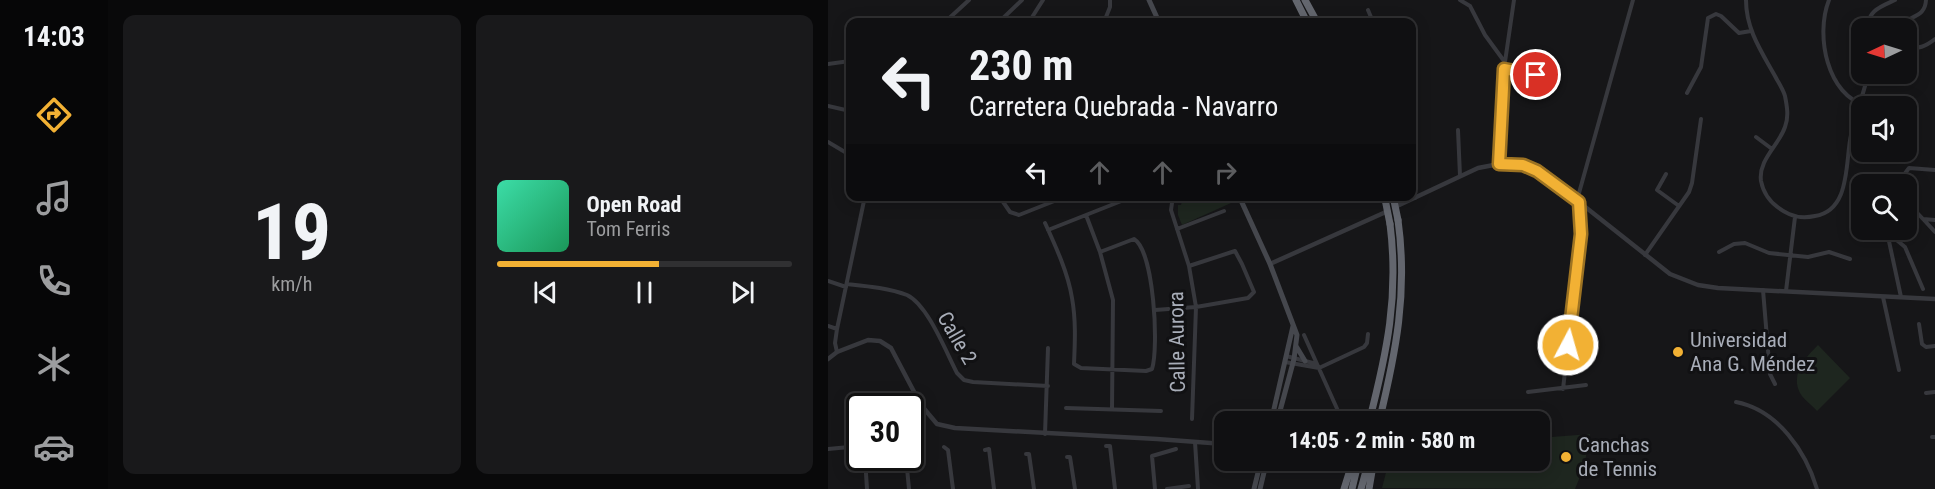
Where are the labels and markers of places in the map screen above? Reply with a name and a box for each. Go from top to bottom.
pin [1510,49,1561,100]
place label: Universidad Ana G. Méndez [1690,328,1815,376]
marker: Universidad Ana G. Méndez [1671,345,1685,359]
place label: Canchas de Tennis [1578,433,1657,481]
marker: Canchas de Tennis [1559,450,1573,464]

